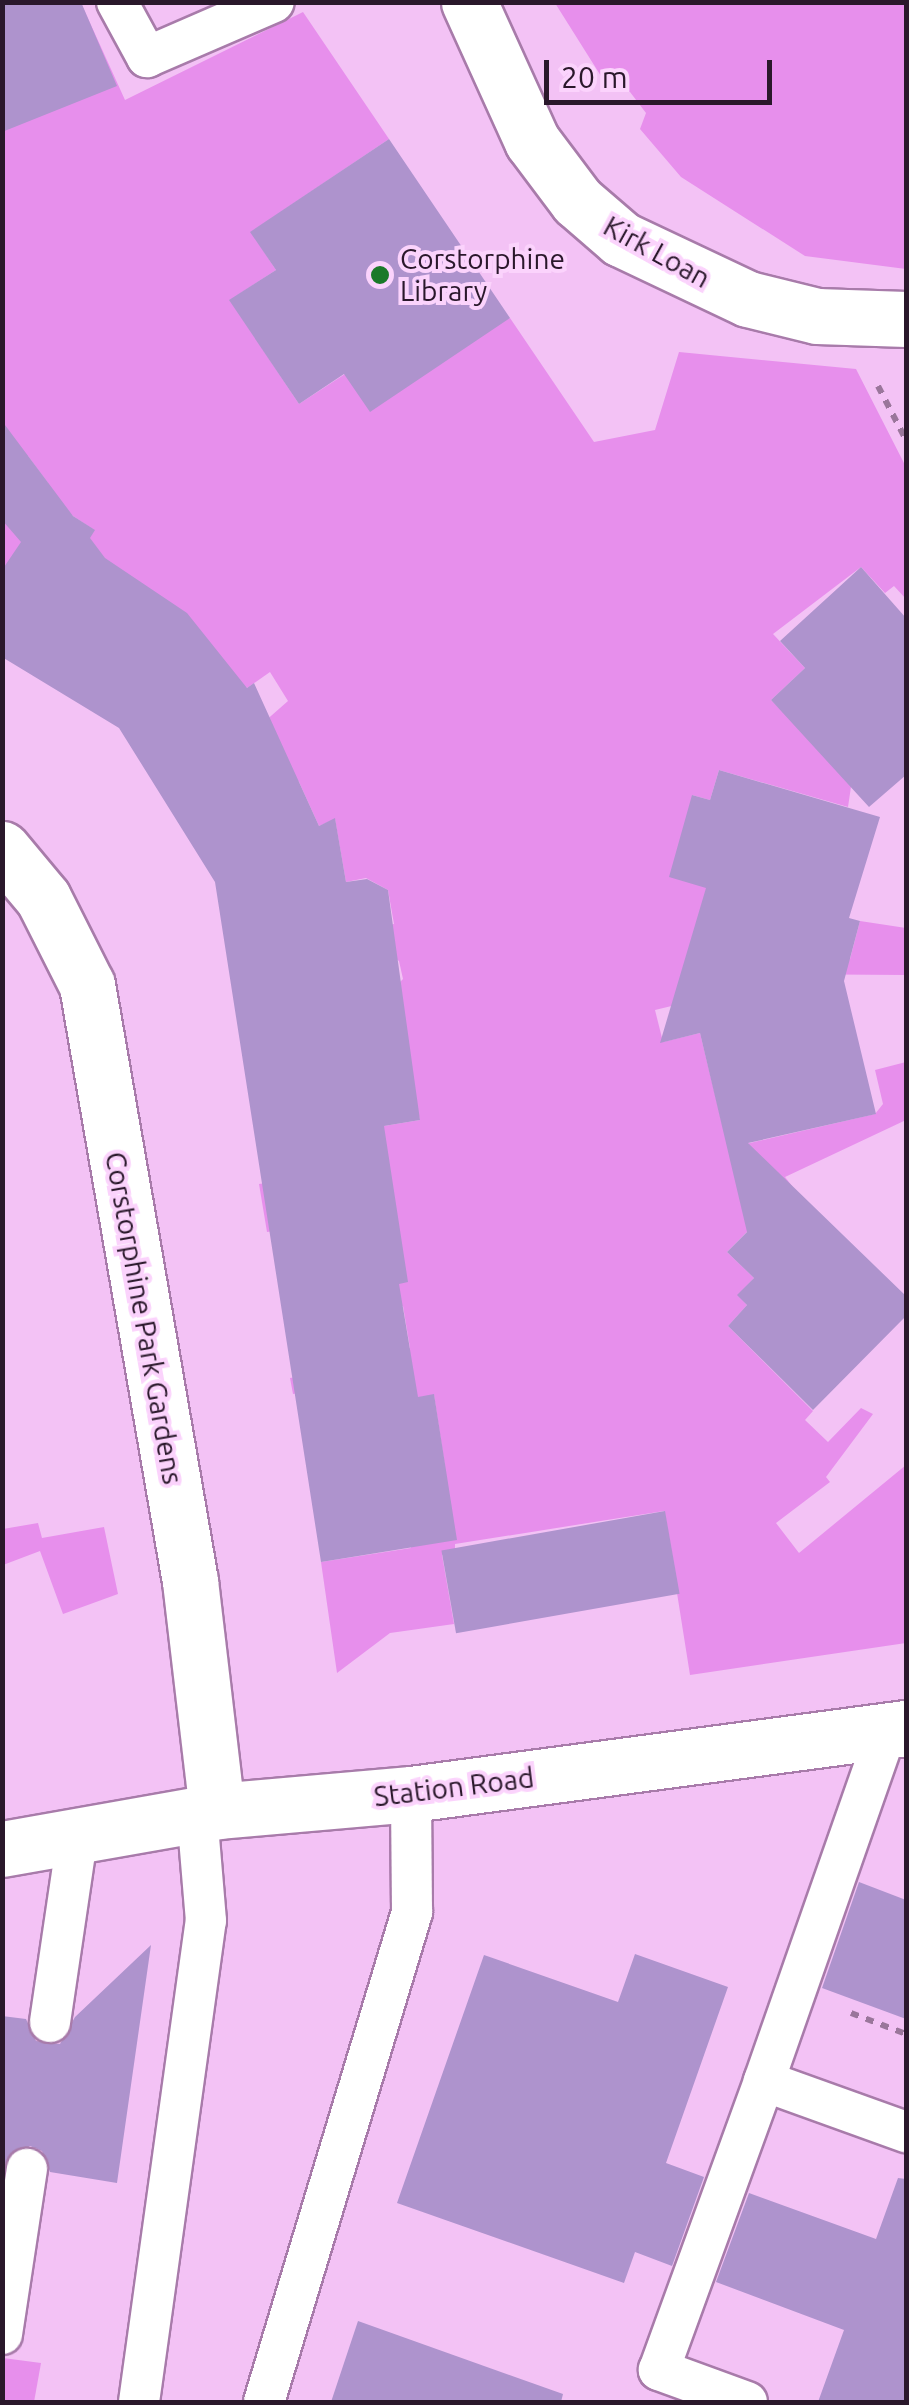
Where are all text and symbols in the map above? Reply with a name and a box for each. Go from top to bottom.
scale bar [549,40,776,102]
text: 20 m [561,60,628,94]
street label: Kirk Loan [598,209,716,295]
place label: Corstorphine Library [400,242,565,308]
marker: Corstorphine Library [369,264,391,286]
street label: Corstorphine Park Gardens [98,1149,190,1487]
street label: Station Road [372,1761,536,1813]

